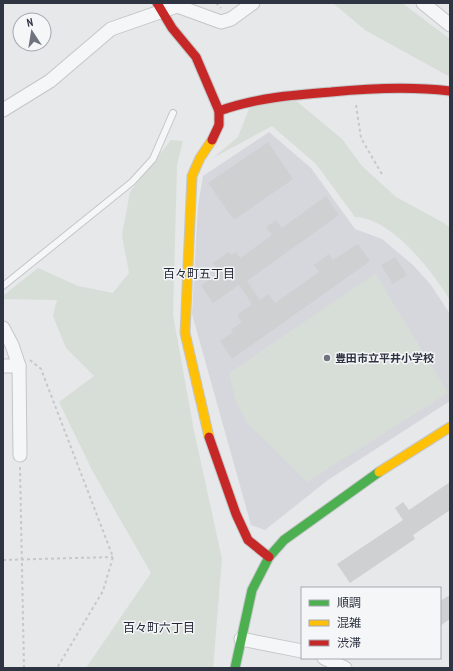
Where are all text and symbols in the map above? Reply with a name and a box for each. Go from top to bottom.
north arrow [12,12,52,52]
text: N [26,15,34,30]
district label: 百々町五丁目 [163,266,235,281]
place label: 豊田市立平井小学校 [335,351,434,365]
marker: 豊田市立平井小学校 [322,353,332,363]
legend [301,587,441,659]
text: 順調 [337,595,361,610]
text: 混雑 [337,615,361,630]
district label: 百々町六丁目 [123,620,195,635]
text: 渋滞 [337,635,361,650]

